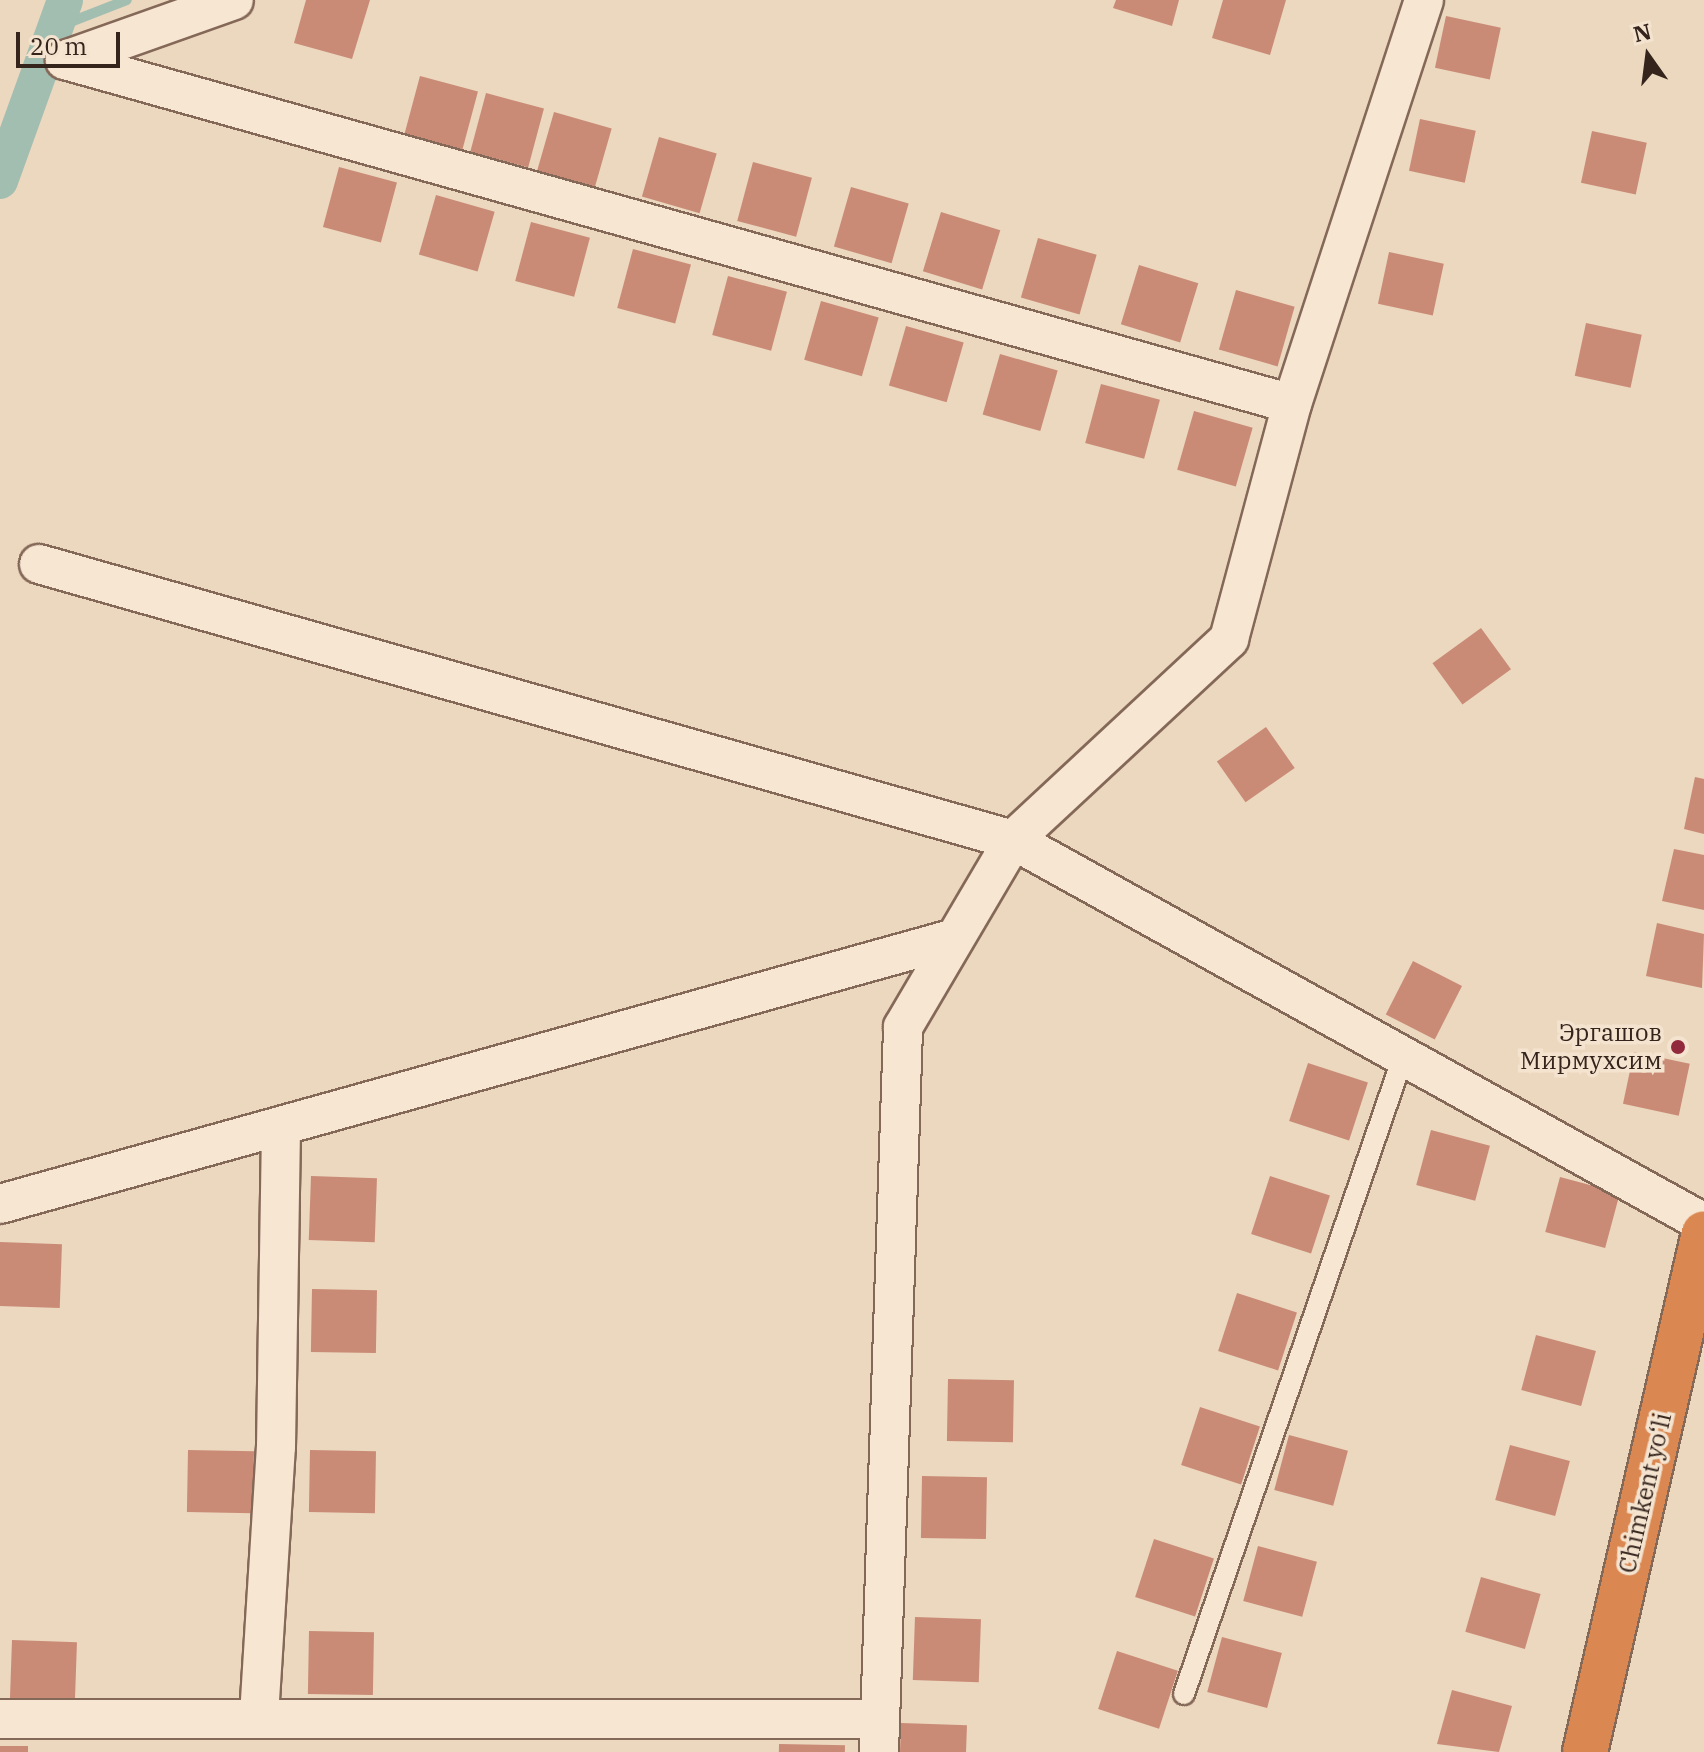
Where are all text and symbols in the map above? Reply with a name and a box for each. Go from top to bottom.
scale bar [20,16,124,66]
north arrow [1608,16,1688,96]
text: N [1630,16,1654,48]
text: 20 m [30,30,87,62]
place label: Эргашов Мирмухсим [1520,1019,1662,1075]
marker: Эргашов Мирмухсим [1669,1038,1687,1056]
street label: Chimkent yo‘li [1613,1410,1677,1576]

